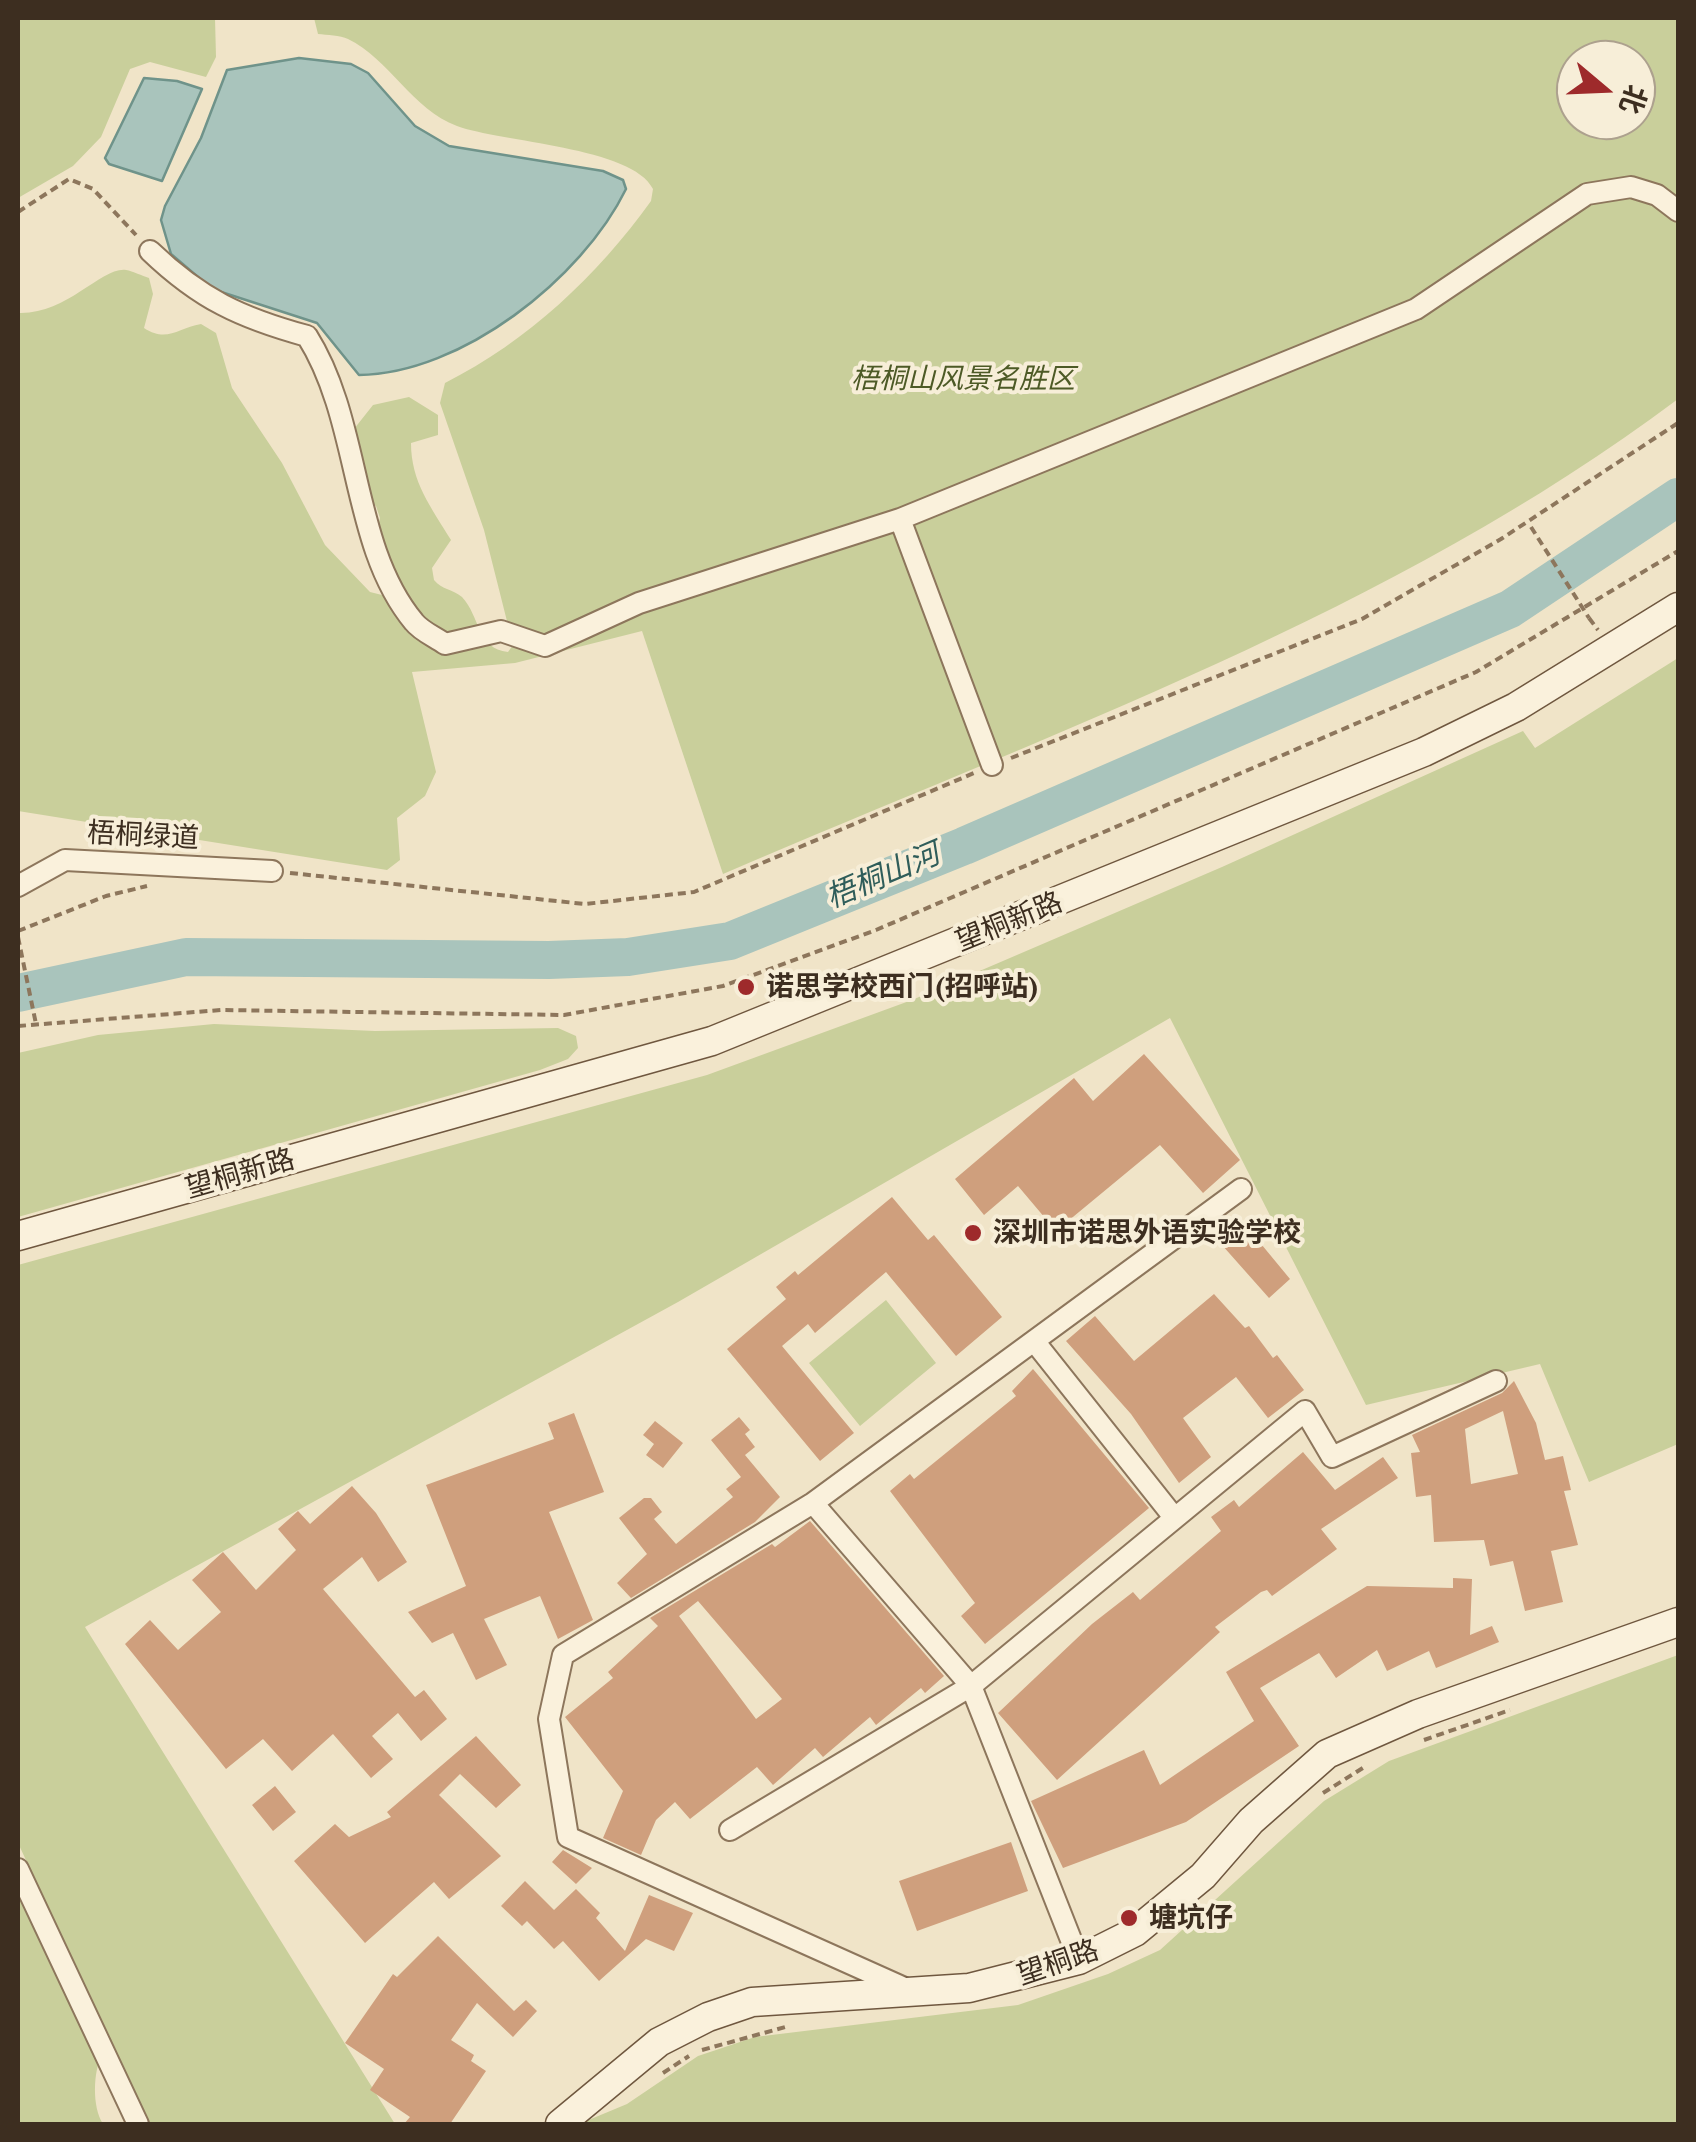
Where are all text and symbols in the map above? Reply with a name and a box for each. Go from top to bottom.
north arrow [1556,40,1656,140]
text: 北 [1614,81,1652,118]
park label: 梧桐山风景名胜区 [851,362,1075,396]
street label: 梧桐绿道 [86,816,200,856]
water label: 梧桐山河 [821,836,945,916]
street label: 望桐新路 [951,885,1067,959]
place label: 诺思学校西门(招呼站) [766,970,1039,1004]
marker: 诺思学校西门(招呼站) [735,976,757,998]
street label: 望桐新路 [182,1142,298,1206]
place label: 深圳市诺思外语实验学校 [993,1216,1301,1250]
marker: 深圳市诺思外语实验学校 [962,1222,984,1244]
place label: 塘坑仔 [1149,1901,1233,1935]
marker: 塘坑仔 [1118,1907,1140,1929]
street label: 望桐路 [1013,1933,1103,1993]

